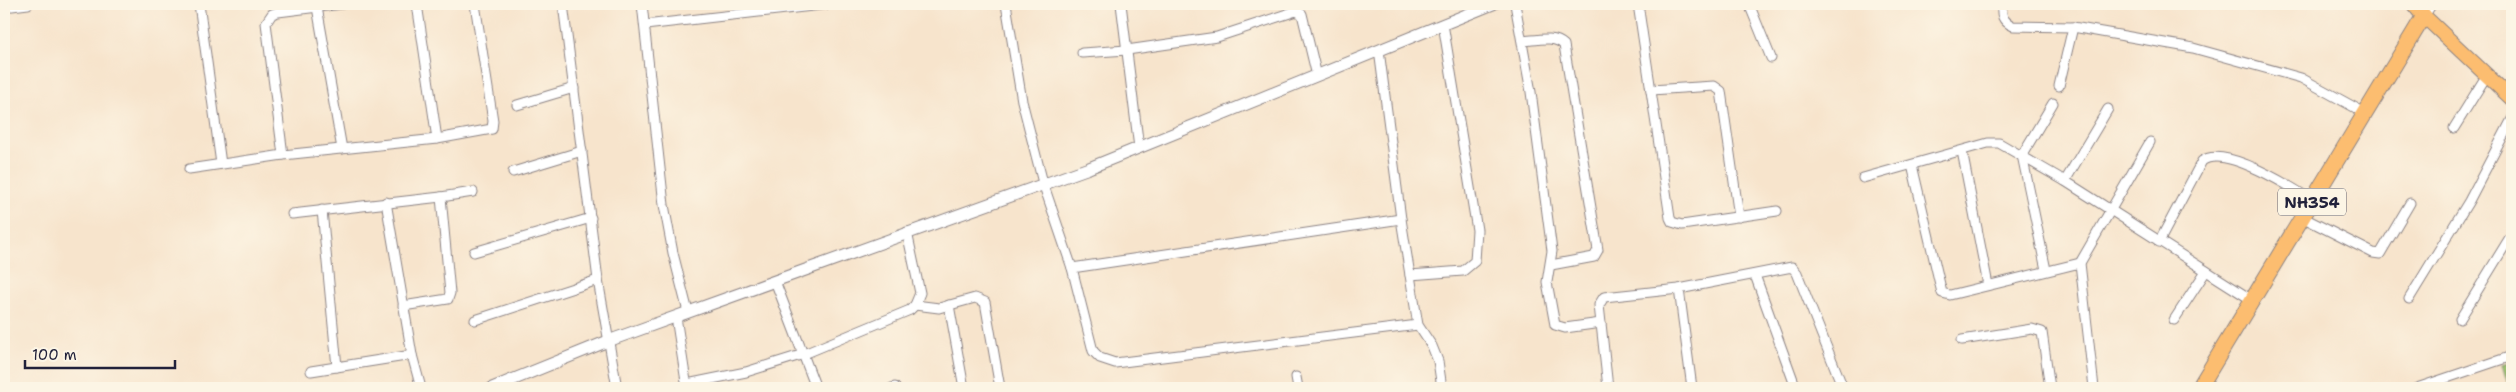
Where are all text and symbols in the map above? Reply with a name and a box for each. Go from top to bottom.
road number: NH354 [2278,188,2346,216]
scale bar [25,337,175,369]
text: 100 m [32,345,77,365]

